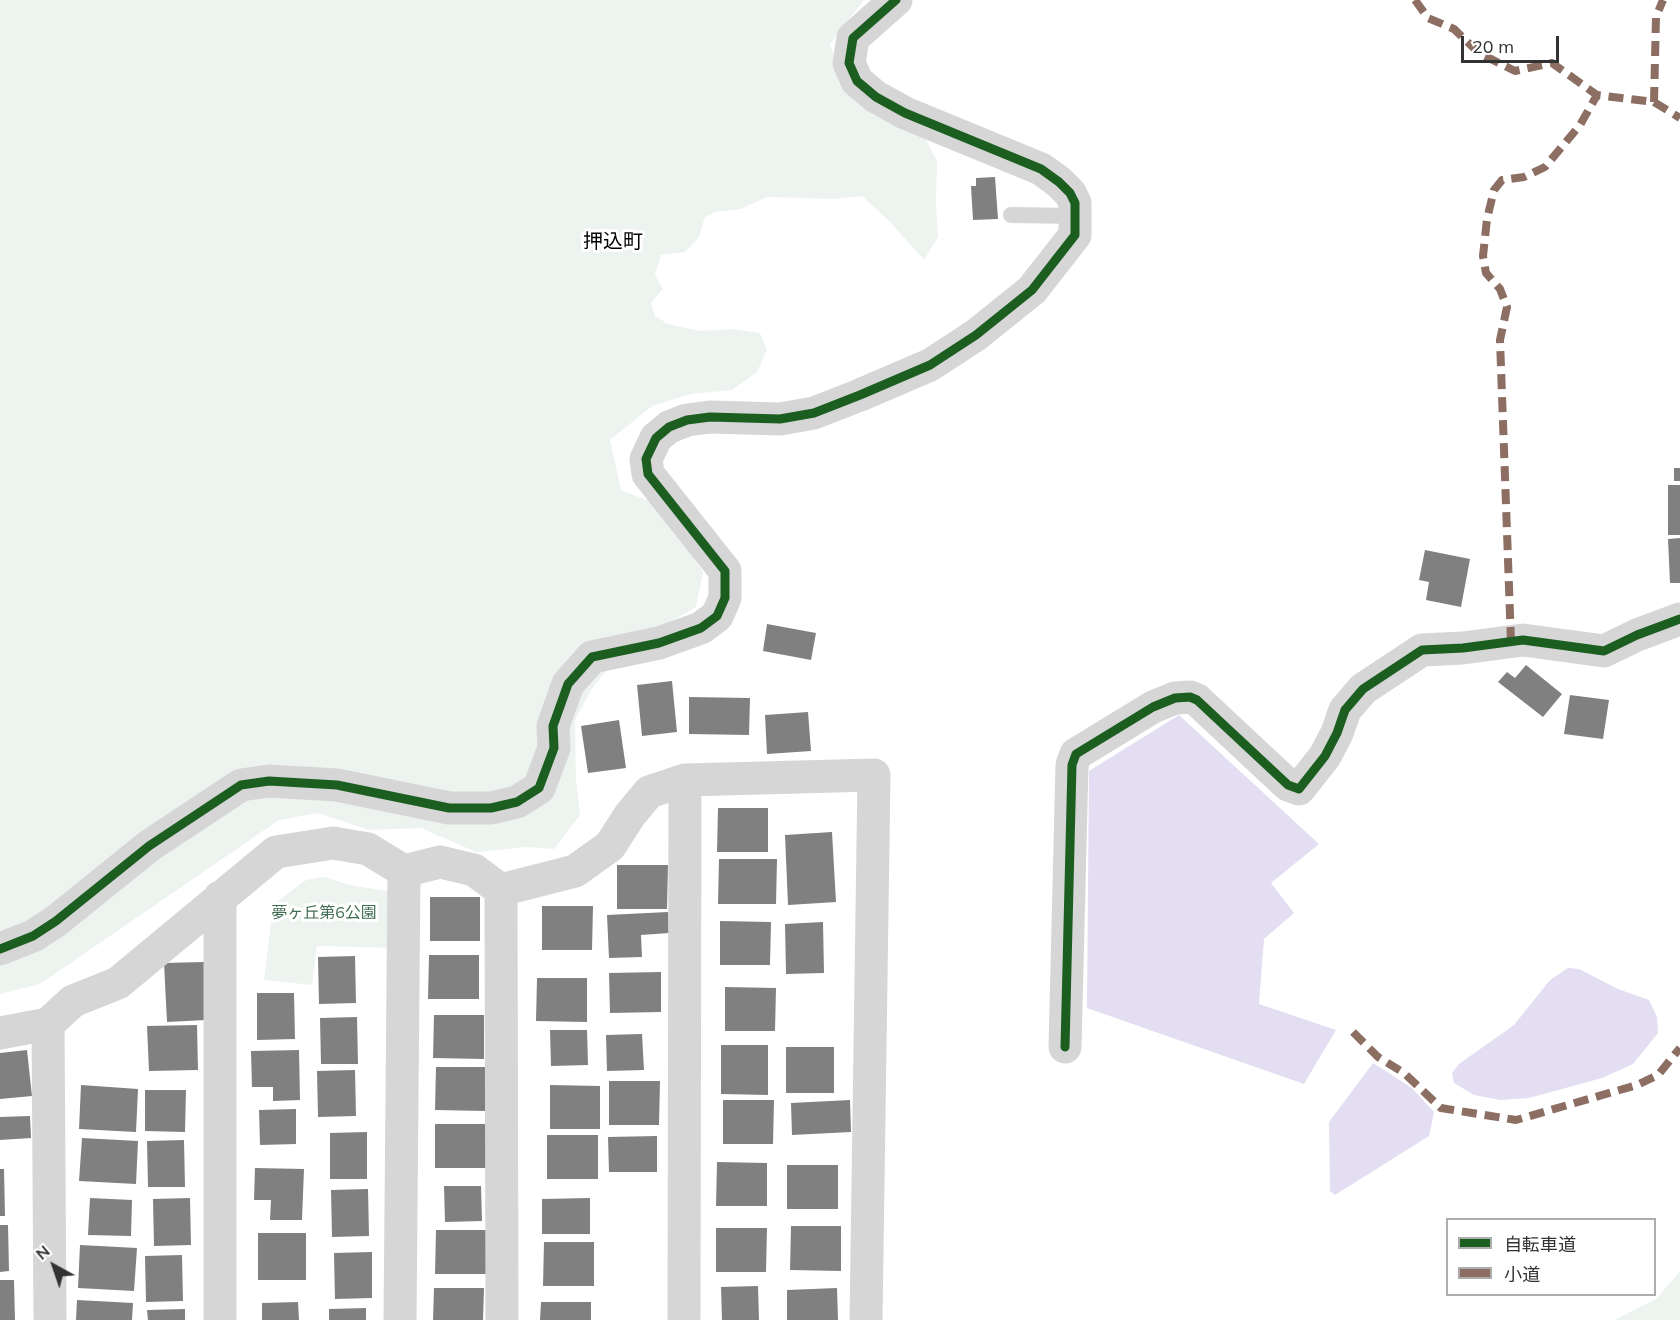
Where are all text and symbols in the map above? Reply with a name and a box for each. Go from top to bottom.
scale bar [1464,24,1562,62]
text: 20 m [1472,35,1514,58]
district label: 押込町 [583,230,643,254]
park label: 夢ヶ丘第6公園 [271,903,377,923]
legend [1446,1218,1656,1296]
text: 自転車道 [1504,1233,1576,1256]
north arrow [24,1236,84,1296]
text: N [31,1241,53,1264]
text: 小道 [1504,1263,1540,1286]

